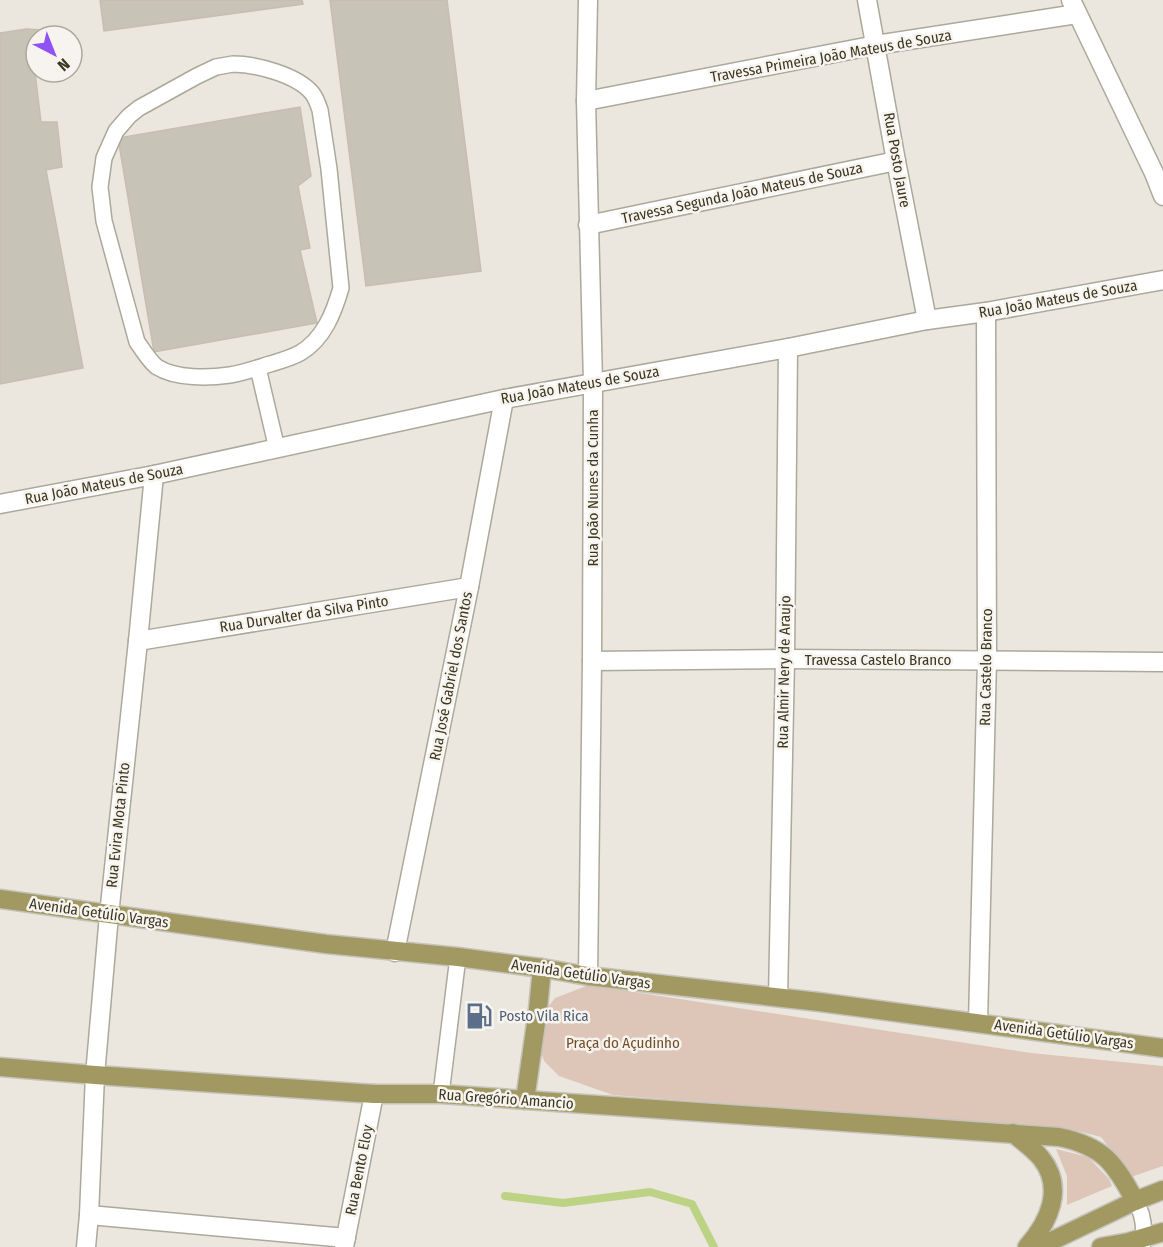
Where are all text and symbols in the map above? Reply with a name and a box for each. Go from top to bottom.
north arrow [24,24,84,84]
street label: Travessa Primeira João Mateus de Souza [709,26,953,86]
text: N [54,55,74,75]
street label: Rua Posto Jaure [880,111,914,209]
street label: Travessa Segunda João Mateus de Souza [620,159,864,227]
street label: Rua João Mateus de Souza [977,276,1139,322]
street label: Rua João Mateus de Souza [499,362,661,408]
street label: Rua João Nunes da Cunha [584,410,602,567]
street label: Rua João Mateus de Souza [23,460,185,508]
street label: Rua José Gabriel dos Santos [426,590,476,762]
street label: Rua Durvalter da Silva Pinto [218,592,390,636]
street label: Rua Almir Nery de Araujo [774,595,794,749]
street label: Rua Castelo Branco [976,608,996,726]
street label: Travessa Castelo Branco [805,651,951,669]
street label: Rua Evira Mota Pinto [102,761,134,889]
street label: Avenida Getúlio Vargas [28,894,170,932]
street label: Avenida Getúlio Vargas [510,955,652,993]
fuel station icon: Posto Vila Rica [464,1001,494,1031]
place label: Posto Vila Rica [499,1007,589,1025]
street label: Avenida Getúlio Vargas [993,1015,1135,1053]
park label: Praça do Açudinho [566,1034,680,1052]
street label: Rua Gregório Amancio [438,1085,574,1113]
street label: Rua Bento Eloy [341,1123,377,1217]

